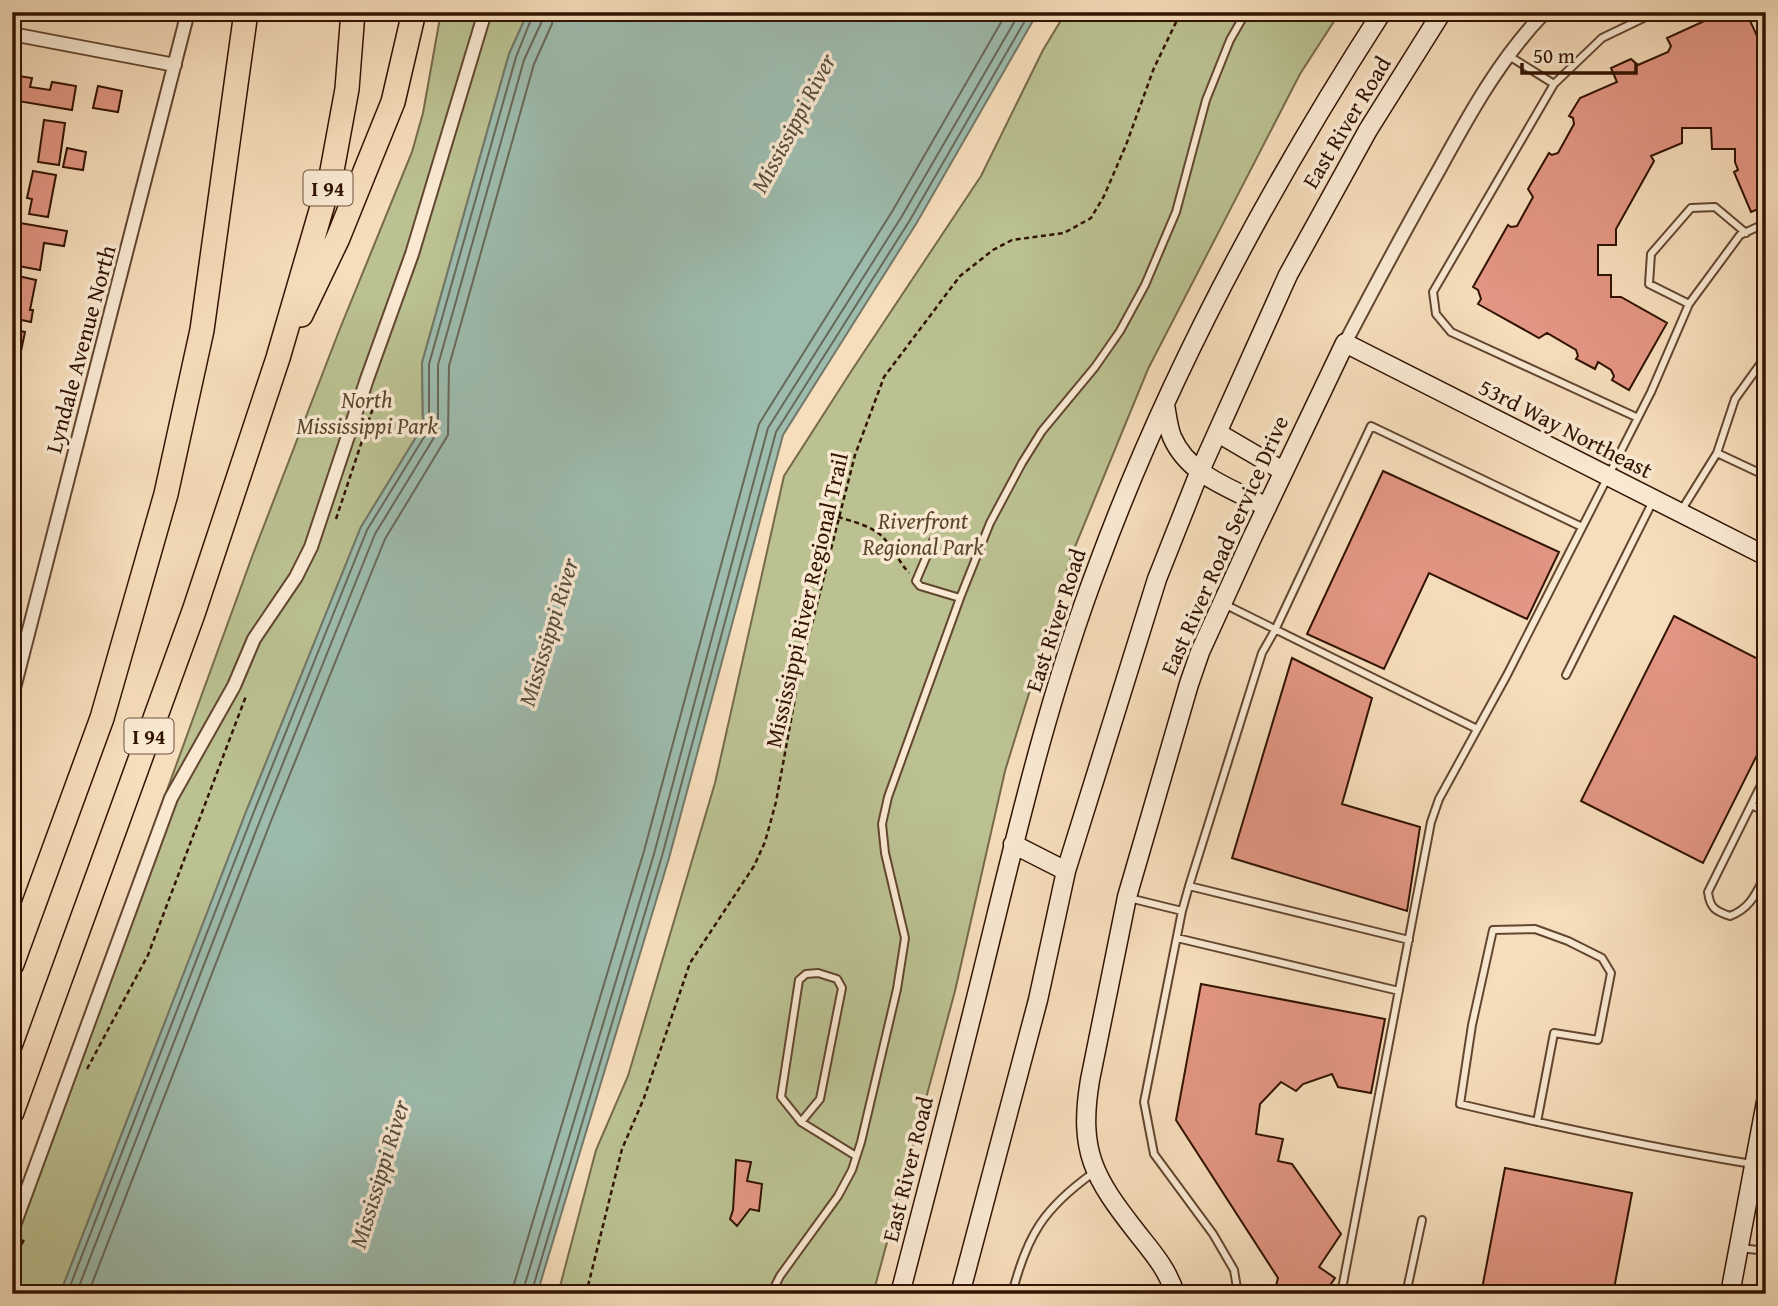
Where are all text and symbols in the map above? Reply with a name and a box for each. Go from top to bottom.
scale bar [1522,32,1636,76]
text: 50 m [1533,40,1575,71]
water label: Mississippi River [742,46,845,199]
street label: East River Road [1294,49,1399,194]
road number: I 94 [304,170,352,206]
street label: Lyndale Avenue North [36,241,124,457]
street label: 53rd Way Northeast [1473,370,1659,486]
park label: North Mississippi Park [296,383,438,442]
street label: East River Road Service Drive [1152,410,1296,680]
street label: Mississippi River Regional Trail [756,449,856,751]
park label: Riverfront Regional Park [861,504,984,563]
street label: East River Road [1016,543,1094,696]
water label: Mississippi River [509,553,587,710]
road number: I 94 [124,718,174,754]
street label: East River Road [873,1092,941,1245]
water label: Mississippi River [340,1095,418,1252]

